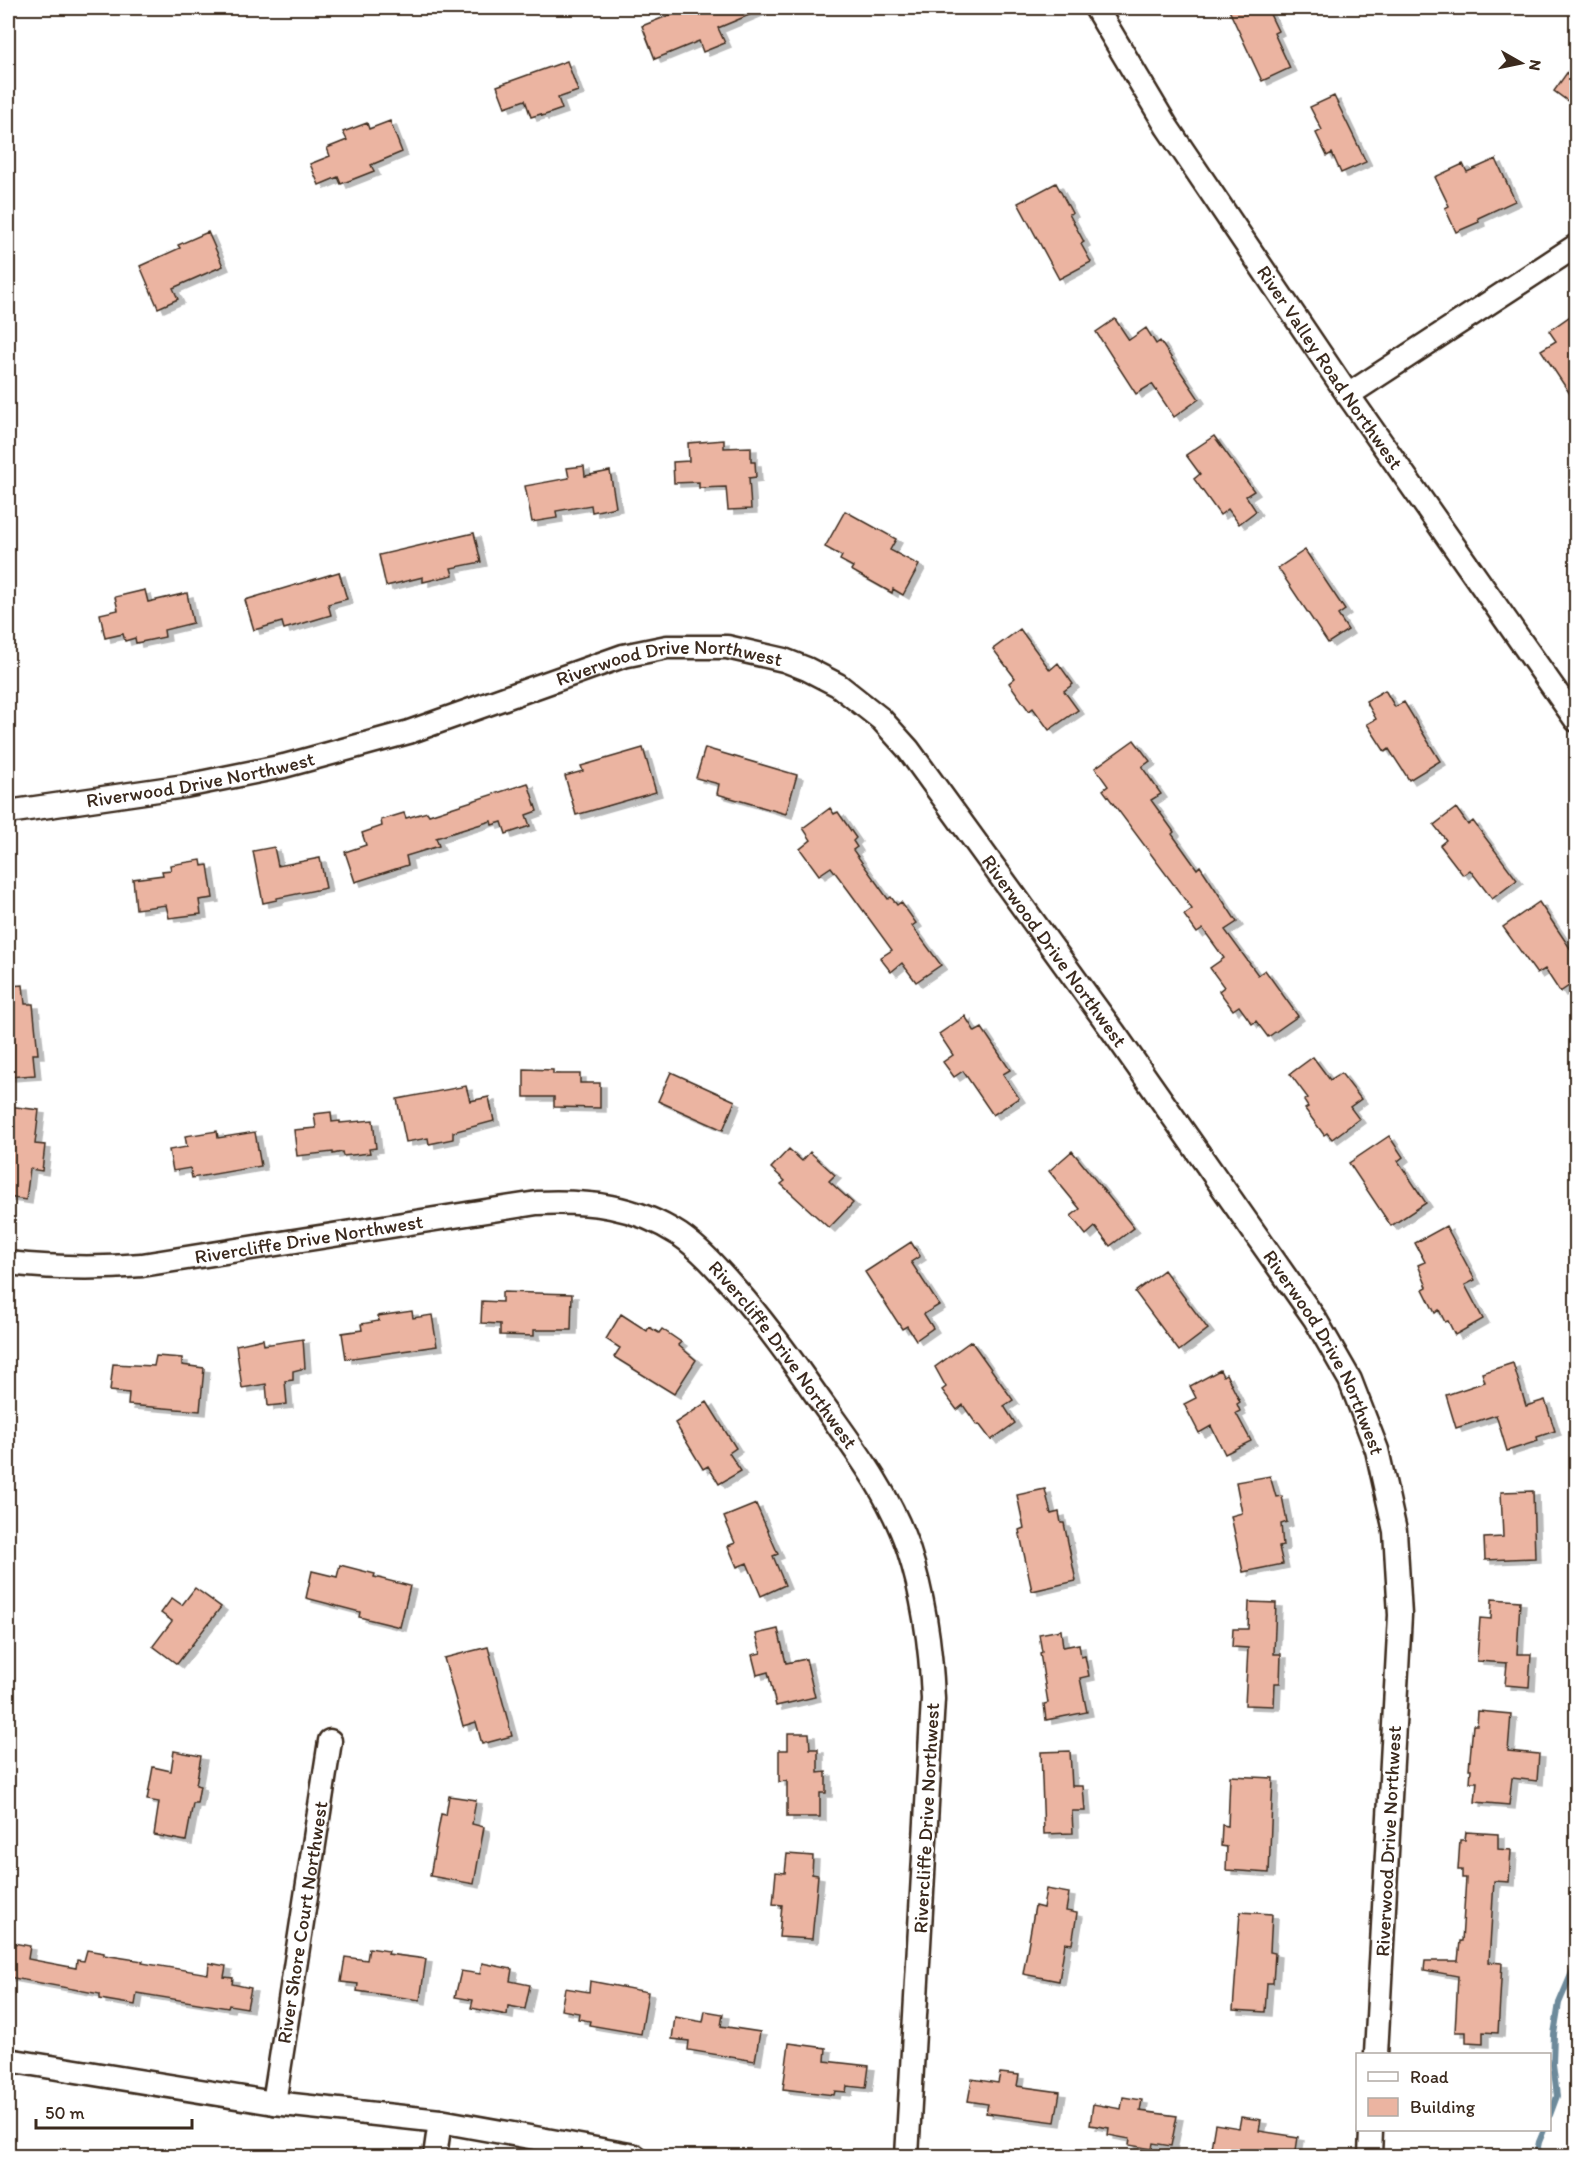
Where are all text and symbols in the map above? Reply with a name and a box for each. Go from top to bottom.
north arrow [1491,33,1551,93]
text: N [1525,58,1546,72]
street label: River Valley Road Northwest [1252,261,1409,474]
street label: Riverwood Drive Northwest [553,635,785,691]
street label: Riverwood Drive Northwest [84,746,317,812]
street label: Riverwood Drive Northwest [977,850,1132,1052]
street label: Rivercliffe Drive Northwest [193,1209,425,1269]
street label: Riverwood Drive Northwest [1258,1245,1390,1457]
street label: Rivercliffe Drive Northwest [704,1255,863,1453]
street label: Rivercliffe Drive Northwest [908,1702,944,1934]
street label: Riverwood Drive Northwest [1370,1725,1406,1957]
street label: River Shore Court Northwest [271,1799,333,2045]
legend [1356,2053,1551,2131]
text: Road [1410,2066,1449,2088]
scale bar [36,2092,192,2130]
text: Building [1410,2096,1476,2118]
text: 50 m [45,2102,85,2124]

